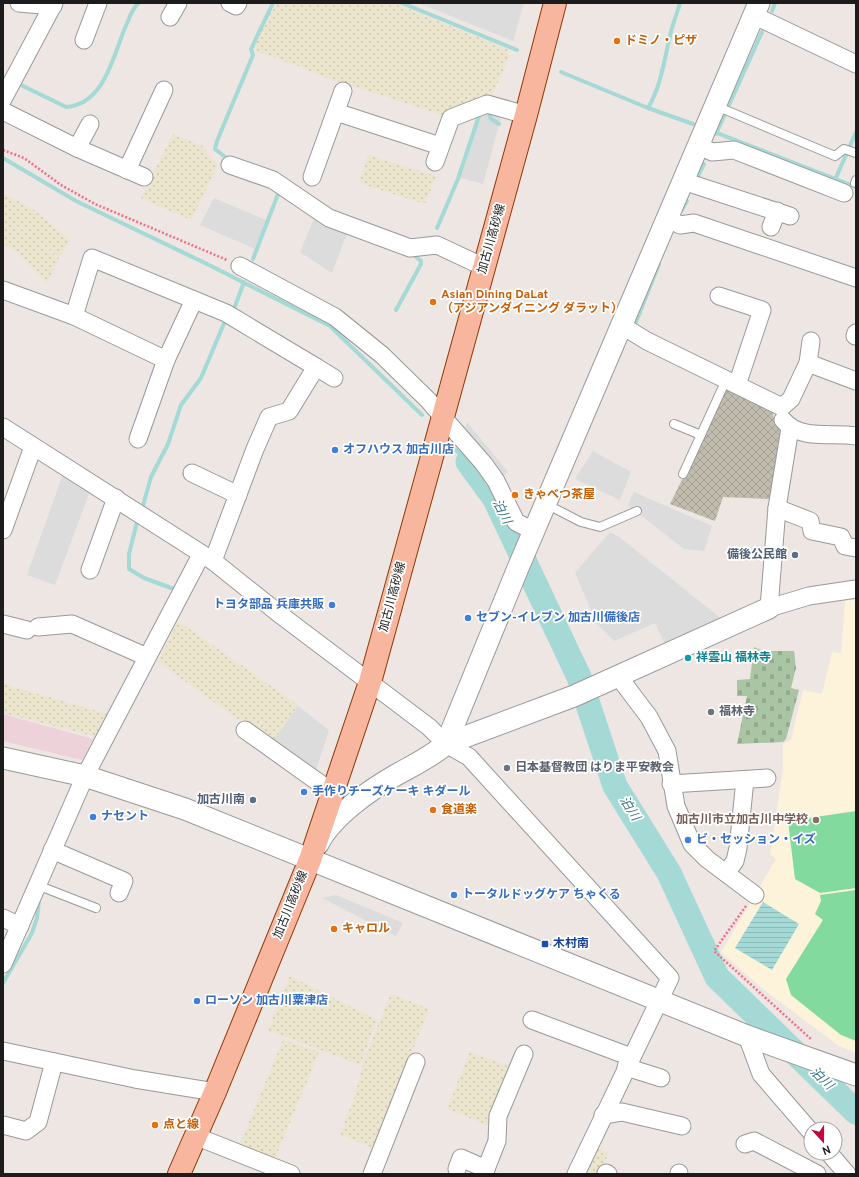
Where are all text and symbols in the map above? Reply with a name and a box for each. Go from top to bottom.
place label: ドミノ・ピザ [625,33,697,49]
marker: ドミノ・ピザ [612,36,622,46]
street label: 加古川高砂線 [474,202,510,276]
place label: Asian Dining DaLat （アジアンダイニング ダラット） [441,287,623,317]
marker: Asian Dining DaLat （アジアンダイニング ダラット） [428,297,438,307]
place label: オフハウス 加古川店 [343,442,454,458]
marker: オフハウス 加古川店 [330,445,340,455]
place label: きゃべつ茶屋 [523,487,595,503]
marker: きゃべつ茶屋 [510,490,520,500]
water label: 泊川 [488,497,515,529]
place label: 備後公民館 [727,547,787,563]
marker: 備後公民館 [790,550,800,560]
street label: 加古川高砂線 [376,560,410,634]
place label: トヨタ部品 兵庫共販 [213,597,324,613]
marker: トヨタ部品 兵庫共販 [327,600,337,610]
place label: セブン-イレブン 加古川備後店 [476,610,640,626]
marker: セブン-イレブン 加古川備後店 [463,613,473,623]
place label: 祥雲山 福林寺 [696,650,771,666]
marker: 祥雲山 福林寺 [683,653,693,663]
place label: 福林寺 [719,704,755,720]
marker: 福林寺 [706,707,716,717]
place label: 日本基督教団 はりま平安教会 [515,760,674,776]
marker: 日本基督教団 はりま平安教会 [502,763,512,773]
place label: 手作りチーズケーキ キダール [312,784,470,800]
marker: 手作りチーズケーキ キダール [299,787,309,797]
place label: 加古川南 [197,792,245,808]
water label: 泊川 [615,794,644,826]
marker: 加古川南 [248,795,258,805]
place label: 食道楽 [441,802,477,818]
marker: 食道楽 [428,805,438,815]
place label: ナセント [101,809,149,825]
marker: ナセント [88,812,98,822]
place label: 加古川市立加古川中学校 [676,812,808,828]
marker: 加古川市立加古川中学校 [811,815,821,825]
place label: ビ・セッション・イズ [696,832,816,848]
marker: ビ・セッション・イズ [683,835,693,845]
street label: 加古川高砂線 [270,869,312,941]
place label: トータルドッグケア ちゃくる [462,887,621,903]
marker: トータルドッグケア ちゃくる [449,890,459,900]
place label: キャロル [342,921,390,937]
marker: キャロル [329,924,339,934]
place label: 木村南 [553,936,589,952]
marker: 木村南 [540,939,550,949]
place label: ローソン 加古川粟津店 [205,993,328,1009]
marker: ローソン 加古川粟津店 [192,996,202,1006]
water label: 泊川 [806,1064,837,1095]
place label: 点と線 [163,1117,199,1133]
marker: 点と線 [150,1120,160,1130]
north arrow [803,1121,843,1161]
text: N [820,1141,832,1157]

